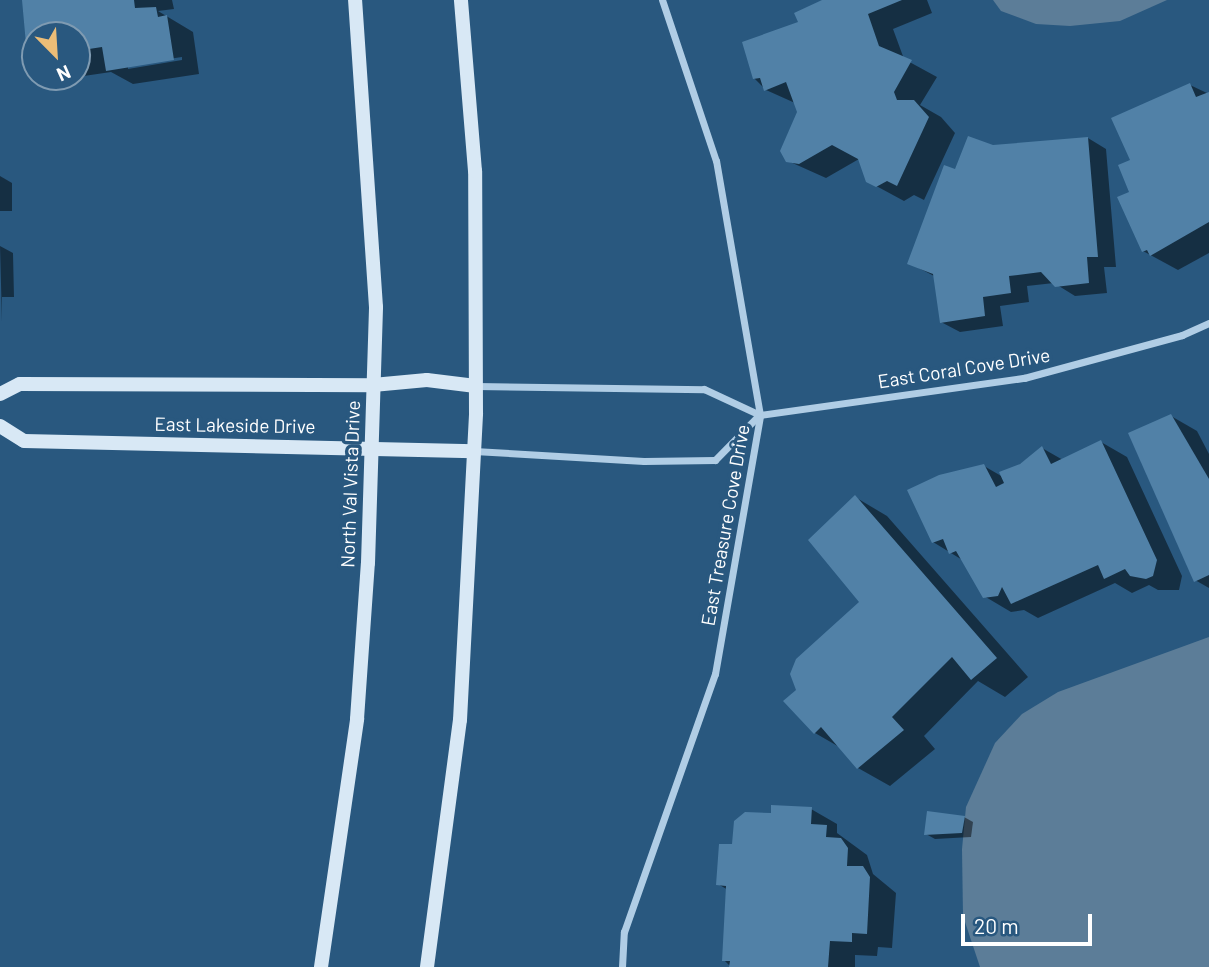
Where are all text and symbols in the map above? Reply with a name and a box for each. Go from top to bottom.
north arrow [21,21,91,91]
text: N [53,61,74,87]
street label: East Coral Cove Drive [876,343,1052,393]
street label: North Val Vista Drive [336,400,364,568]
street label: East Lakeside Drive [154,412,316,438]
street label: East Treasure Cove Drive [696,423,754,627]
scale bar [964,900,1095,944]
text: 20 m [974,913,1019,938]

